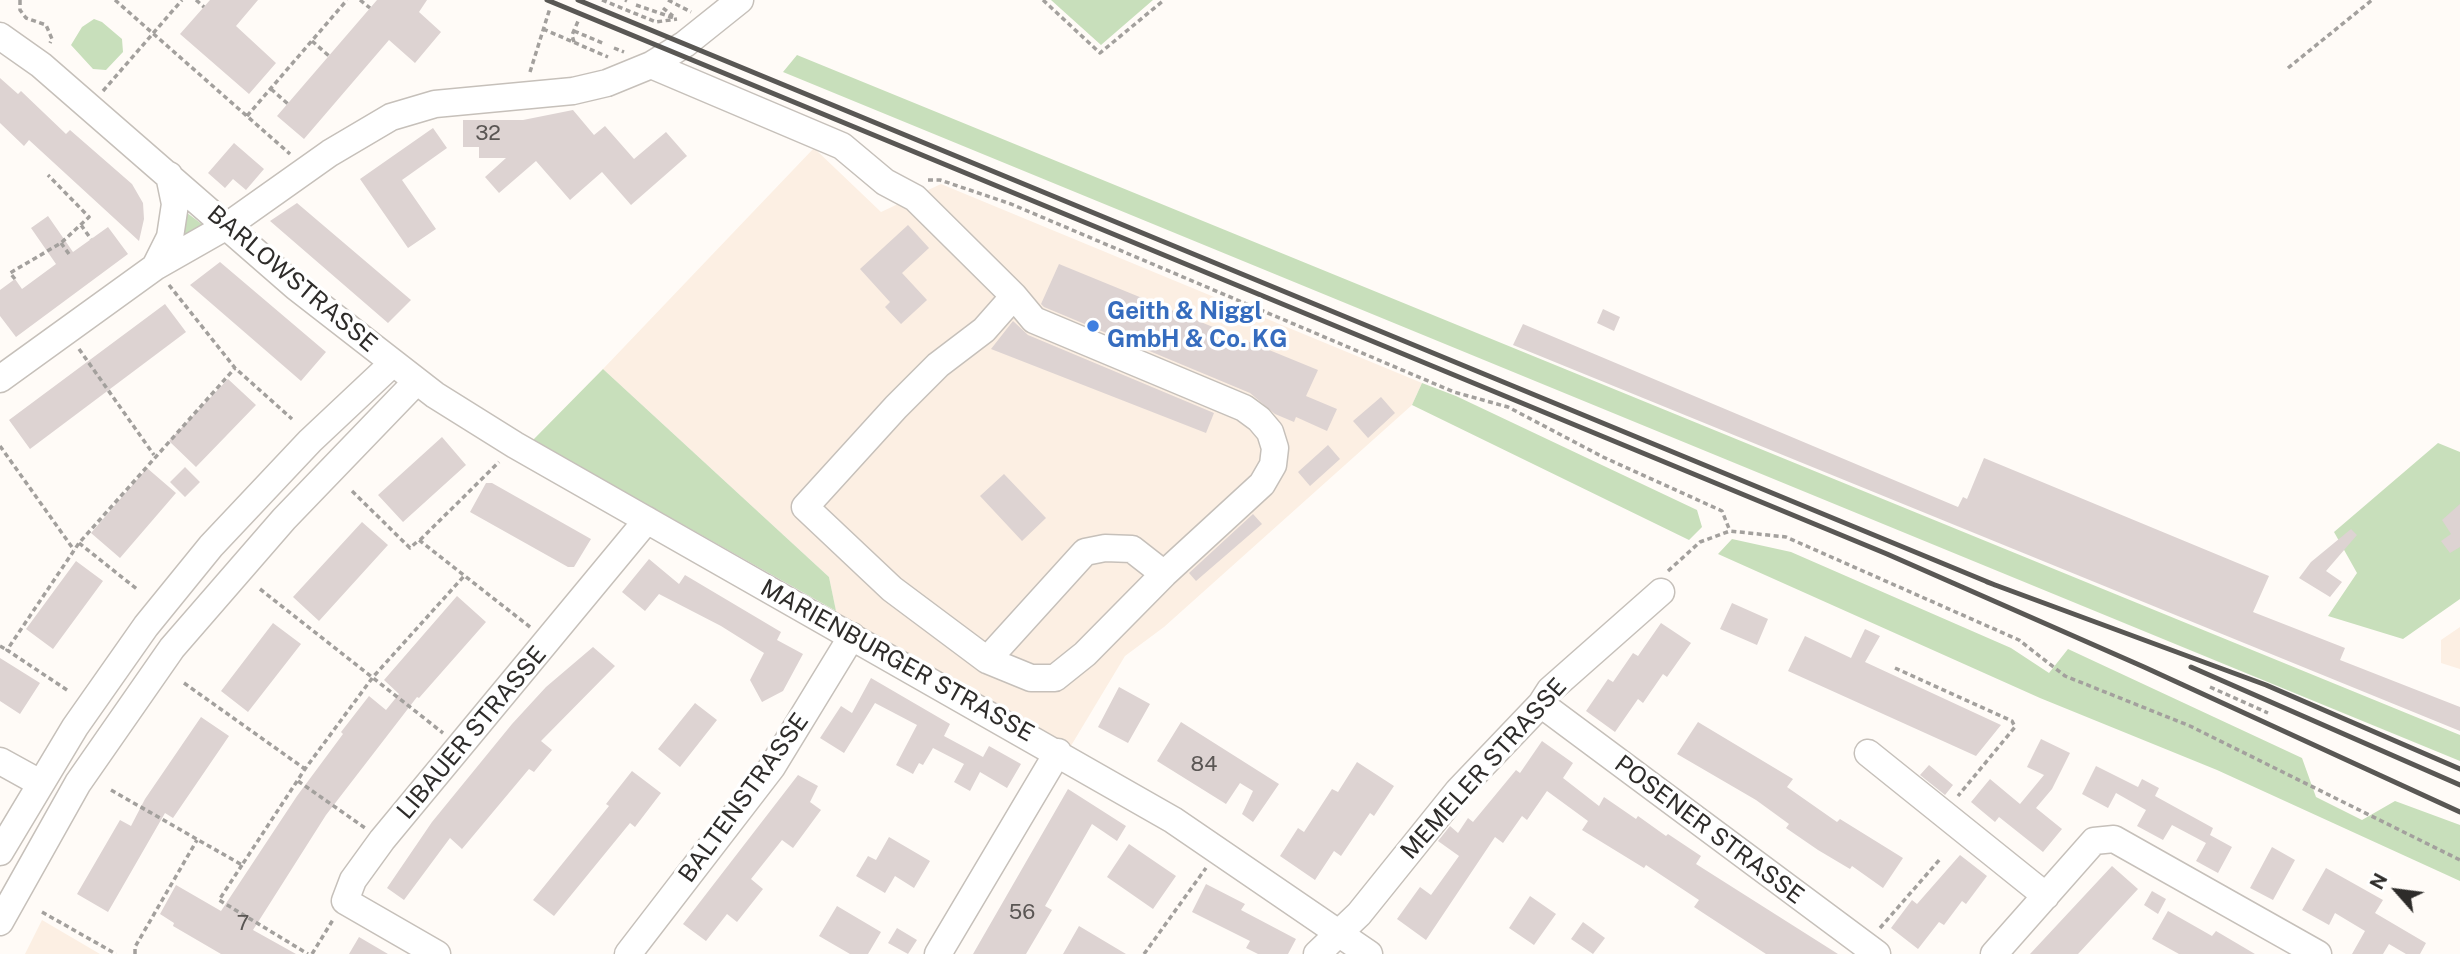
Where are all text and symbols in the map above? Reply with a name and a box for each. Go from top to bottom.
house number: 32 [475,121,501,147]
street label: BARLOWSTRASSE [201,200,383,358]
place label: Geith & Niggl GmbH & Co. KG [1107,298,1287,354]
marker: Geith & Niggl GmbH & Co. KG [1085,318,1101,334]
street label: MARIENBURGER STRASSE [755,574,1039,748]
street label: LIBAUER STRASSE [391,641,553,825]
street label: MEMELER STRASSE [1395,673,1573,865]
street label: BALTENSTRASSE [673,708,815,888]
street label: POSENER STRASSE [1609,750,1809,910]
house number: 84 [1191,752,1217,778]
north arrow [2362,856,2432,926]
text: N [2365,869,2392,893]
house number: 56 [1009,900,1035,926]
house number: 7 [237,911,249,937]

